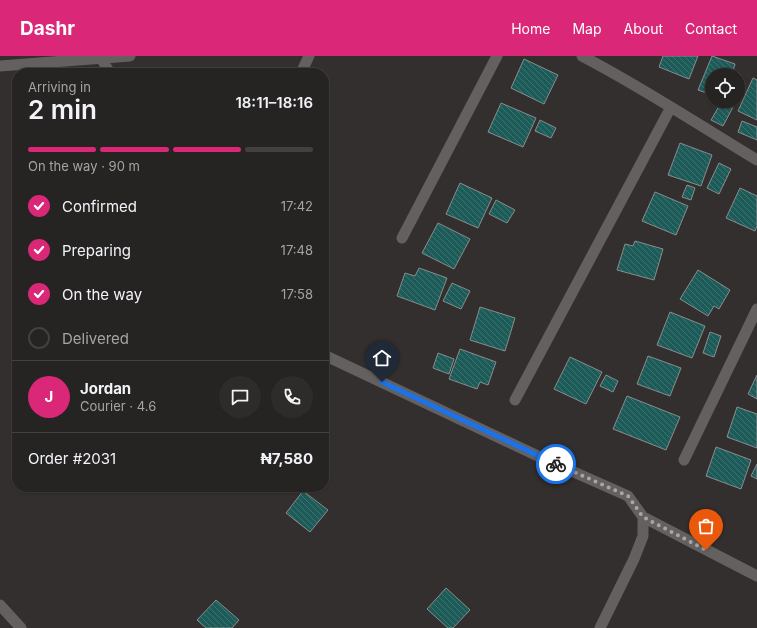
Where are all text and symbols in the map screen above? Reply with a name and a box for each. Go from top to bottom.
text: Dashr [20,17,75,40]
text: Home [511,20,550,37]
text: Map [572,20,602,37]
text: About [624,20,663,37]
text: Contact [685,20,737,37]
map controls [705,68,745,108]
button: locate [705,68,745,108]
text: Arriving in [28,79,91,95]
text: 18:11–18:16 [235,93,313,112]
text: 2 min [28,94,97,125]
text: On the way · 90 m [28,158,140,174]
icon: check [28,195,50,217]
text: Confirmed [62,197,137,216]
text: 17:42 [281,198,313,214]
icon: check [28,239,50,261]
text: Preparing [62,241,131,260]
text: 17:48 [281,242,313,258]
icon: check [28,283,50,305]
text: On the way [62,285,142,304]
text: 17:58 [281,286,313,302]
text: Delivered [62,329,129,348]
pin [365,341,399,382]
icon: home [371,347,393,369]
button: chat [219,376,261,418]
button: phone [271,376,313,418]
text: Jordan [80,379,131,398]
text: J [45,387,53,406]
text: Courier · 4.6 [80,398,156,414]
courier [536,444,576,484]
text: Order #2031 [28,449,116,468]
text: ₦7,580 [260,449,313,468]
icon: bike [545,453,567,475]
pin [689,509,723,550]
icon: bag [695,515,717,537]

